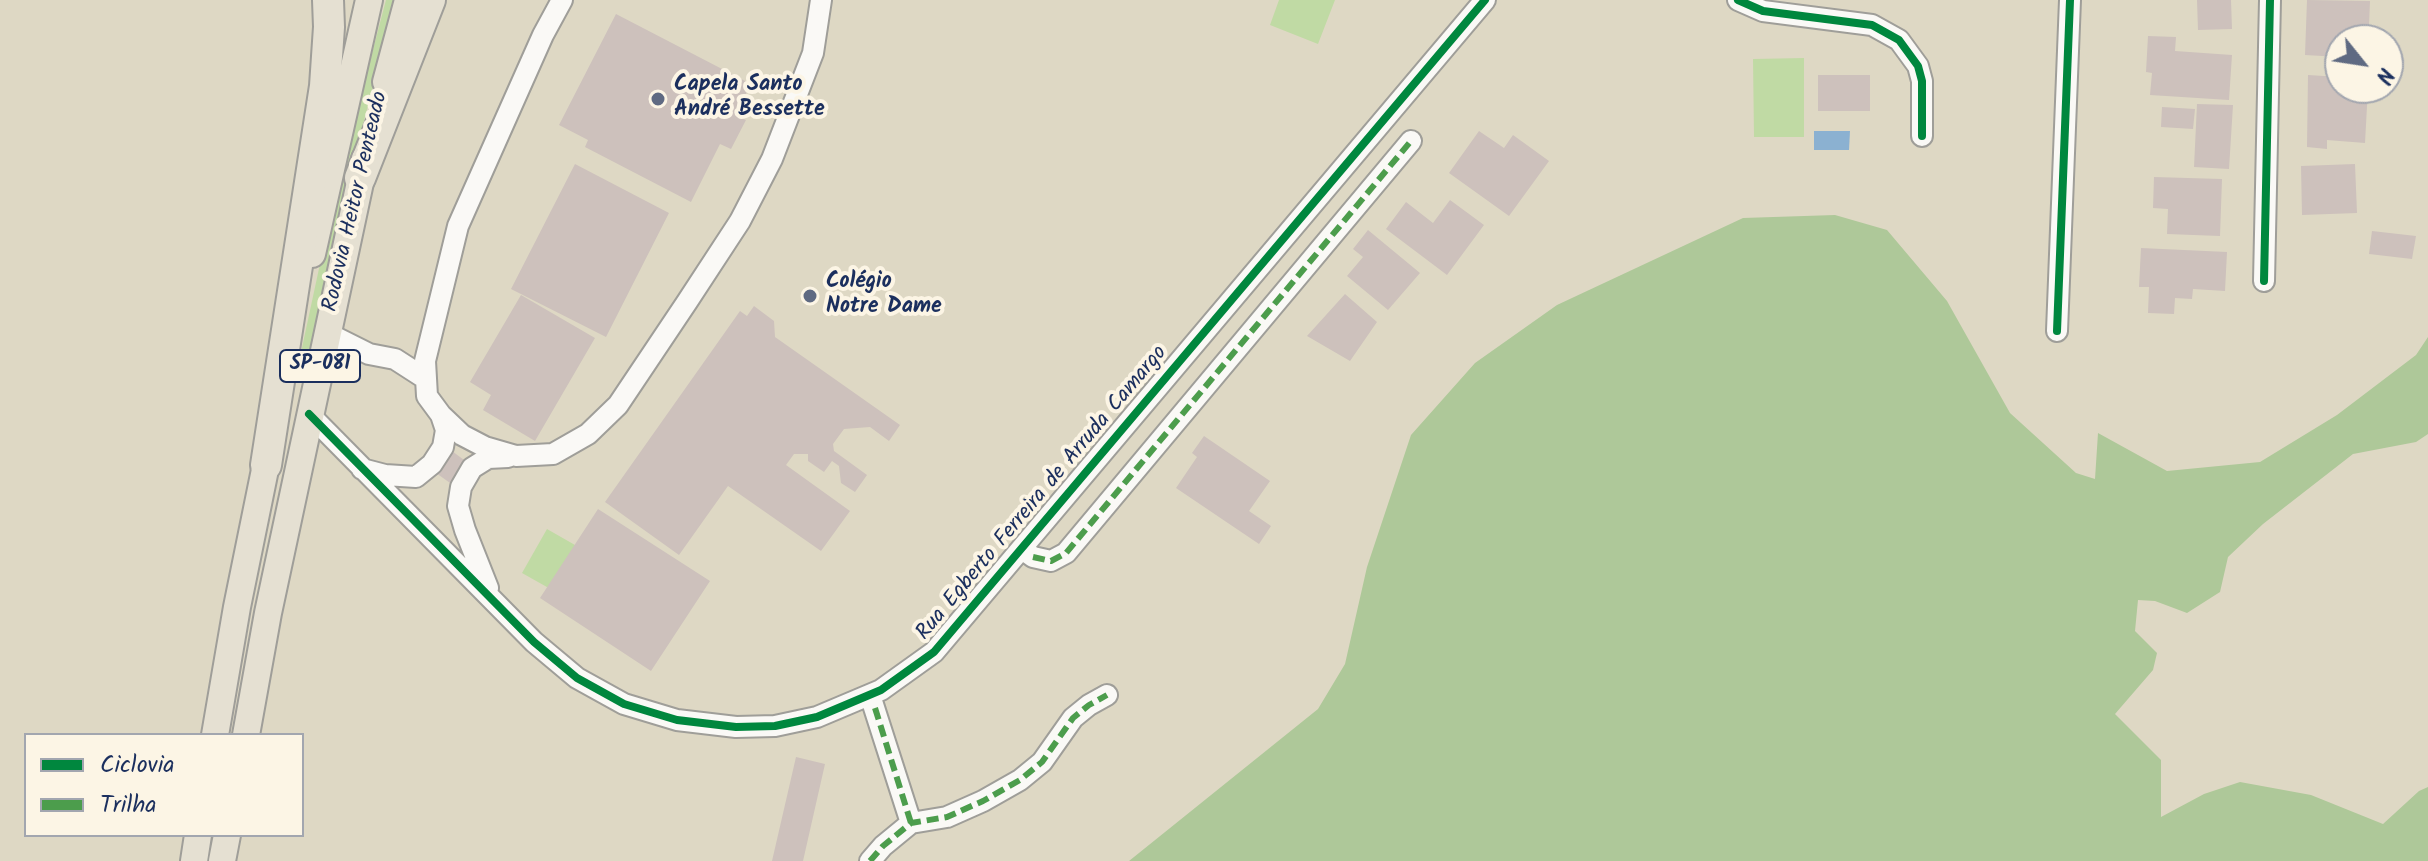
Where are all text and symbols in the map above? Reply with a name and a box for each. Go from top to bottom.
north arrow [2324,24,2404,104]
text: N [2365,60,2402,90]
place label: Capela Santo André Bessette [674,73,825,124]
street label: Rodovia Heitor Penteado [319,89,395,315]
marker: Capela Santo André Bessette [649,90,667,108]
place label: Colégio Notre Dame [826,270,942,322]
marker: Colégio Notre Dame [801,287,819,305]
street label: Rua Egberto Ferreira de Arruda Camargo [912,341,1174,647]
road number: SP-081 [280,350,360,382]
legend [24,733,304,837]
text: Ciclovia [100,746,175,785]
text: Trilha [100,786,157,825]

